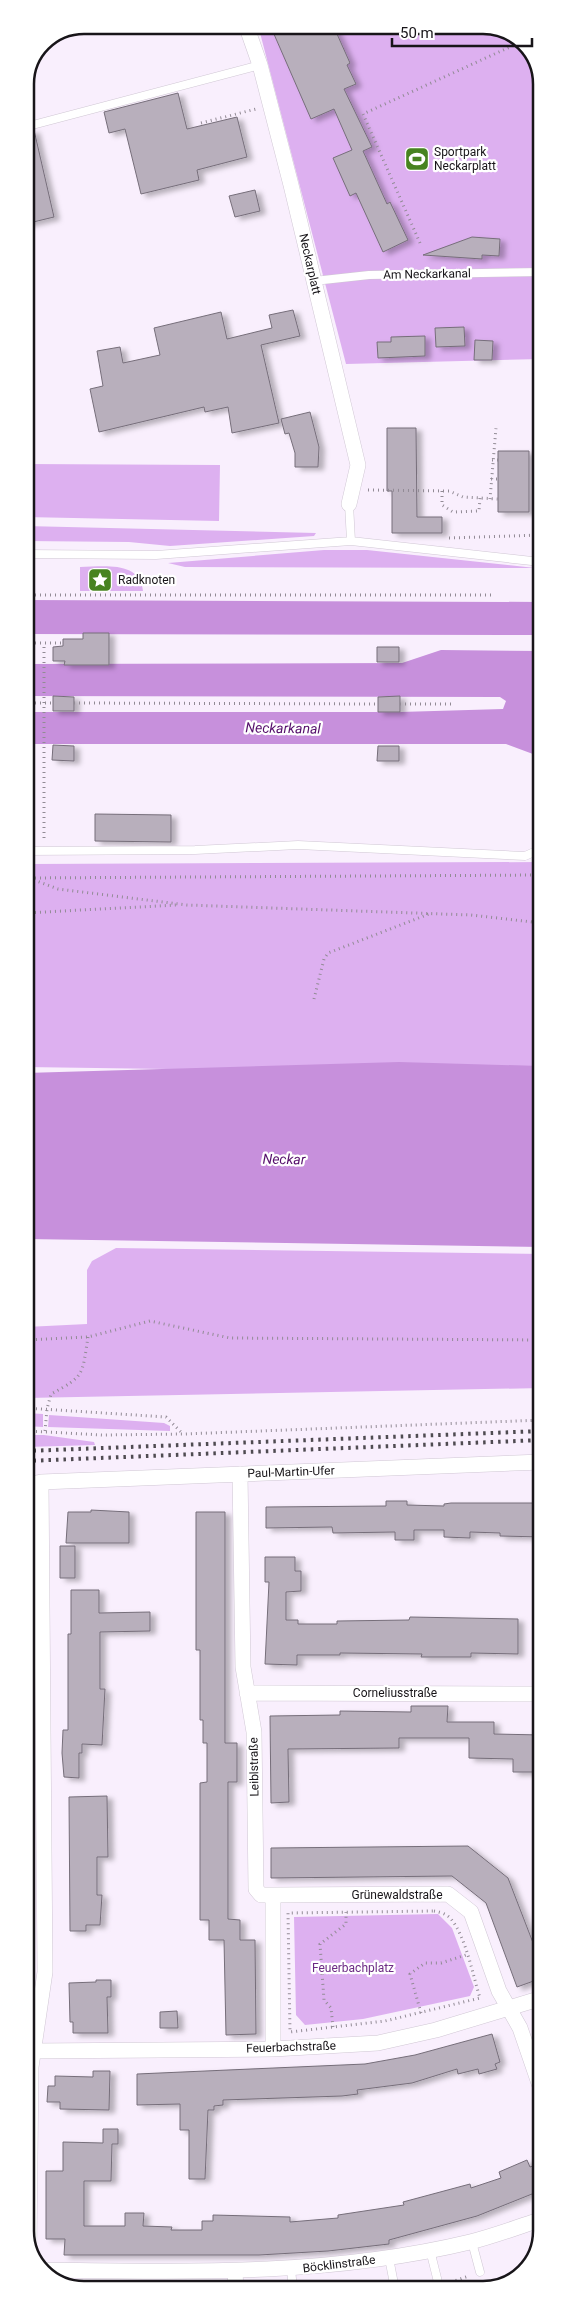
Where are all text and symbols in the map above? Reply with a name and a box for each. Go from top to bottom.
scale bar [392,15,532,47]
text: 50 m [400,24,434,42]
place label: Sportpark Neckarplatt [434,145,496,173]
sports icon: Sportpark Neckarplatt [404,146,430,172]
street label: Neckarplatt [296,232,324,296]
street label: Am Neckarkanal [383,266,471,282]
place icon: Radknoten [87,567,113,593]
place label: Radknoten [118,573,175,587]
water label: Neckarkanal [245,719,321,737]
water label: Neckar [262,1151,306,1167]
street label: Paul-Martin-Ufer [247,1463,335,1481]
street label: Corneliusstraße [353,1686,437,1700]
street label: Leiblstraße [246,1737,262,1797]
street label: Grünewaldstraße [351,1888,443,1902]
park label: Feuerbachplatz [312,1961,394,1975]
street label: Feuerbachstraße [246,2038,336,2056]
street label: Böcklinstraße [302,2253,376,2275]

